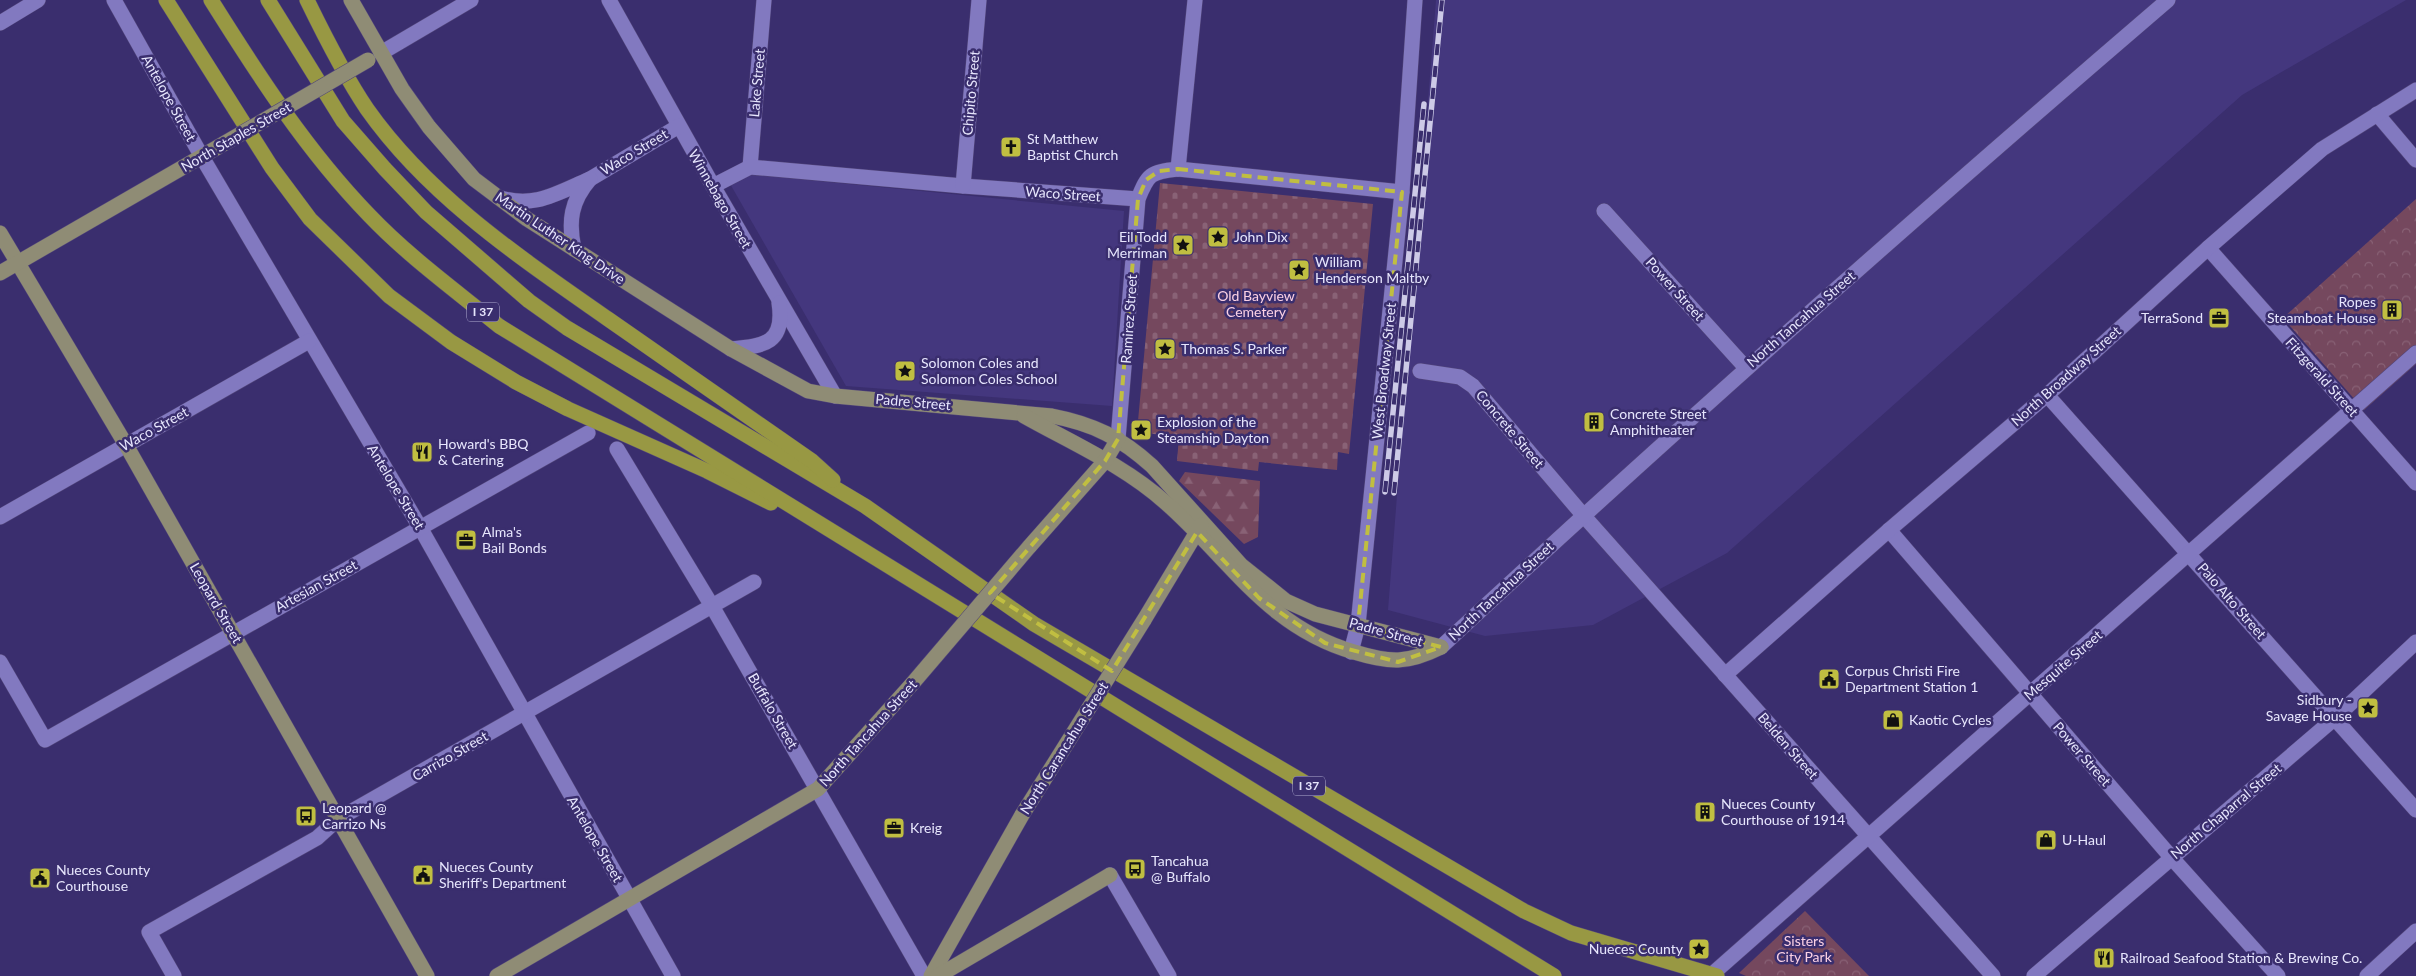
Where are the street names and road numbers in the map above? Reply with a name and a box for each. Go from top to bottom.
street label: Lake Street [745,48,768,118]
street label: Chipito Street [958,50,983,136]
street label: Antelope Street [139,51,200,144]
street label: North Staples Street [178,98,294,175]
street label: Waco Street [597,125,671,178]
street label: Winnebago Street [685,146,756,251]
street label: Waco Street [1025,182,1101,205]
street label: Martin Luther King Drive [492,188,628,287]
street label: Power Street [1642,253,1708,324]
street label: North Tancahua Street [1743,267,1858,370]
street label: Ramirez Street [1117,274,1140,364]
road number: I 37 [467,302,499,322]
street label: West Broadway Street [1368,302,1399,440]
street label: North Broadway Street [2007,322,2124,429]
street label: Fitzgerald Street [2282,334,2362,420]
street label: Concrete Street [1473,386,1548,471]
street label: Padre Street [875,390,951,413]
street label: Waco Street [117,403,191,454]
street label: Antelope Street [364,441,429,532]
street label: North Tancahua Street [1445,537,1557,644]
street label: Artesian Street [272,556,360,615]
street label: Palo Alto Street [2195,559,2270,642]
street label: Leopard Street [187,560,246,646]
street label: Padre Street [1347,614,1425,650]
street label: Mesquite Street [2020,626,2105,703]
street label: Buffalo Street [745,670,802,752]
street label: North Tancahua Street [815,676,920,789]
street label: North Carancahua Street [1016,679,1111,817]
street label: Belden Street [1755,709,1822,783]
street label: Power Street [2050,718,2115,789]
street label: Carrizo Street [409,727,491,784]
street label: North Chaparral Street [2167,759,2285,862]
road number: I 37 [1293,776,1325,796]
street label: Antelope Street [564,793,627,885]

